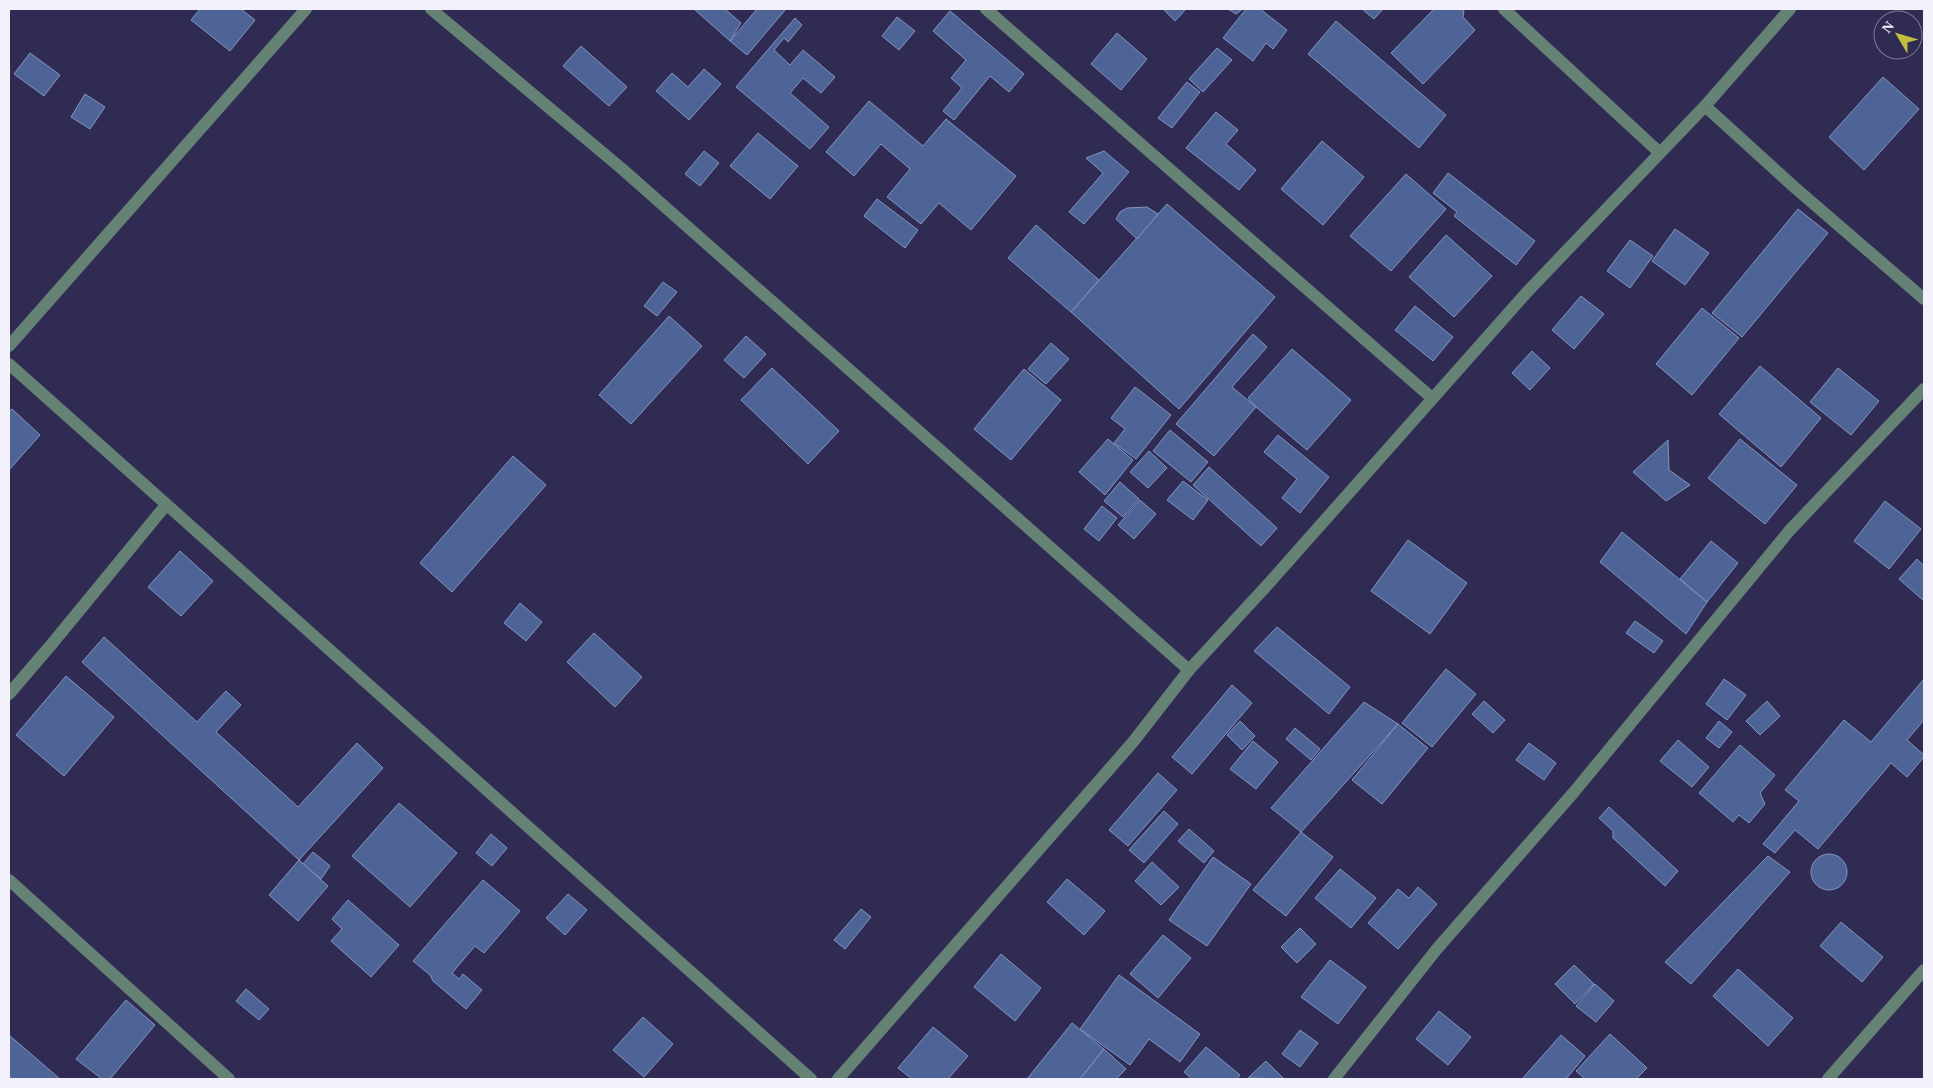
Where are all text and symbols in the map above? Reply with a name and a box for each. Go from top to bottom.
north arrow [1873,10,1923,60]
text: N [1879,19,1897,36]

